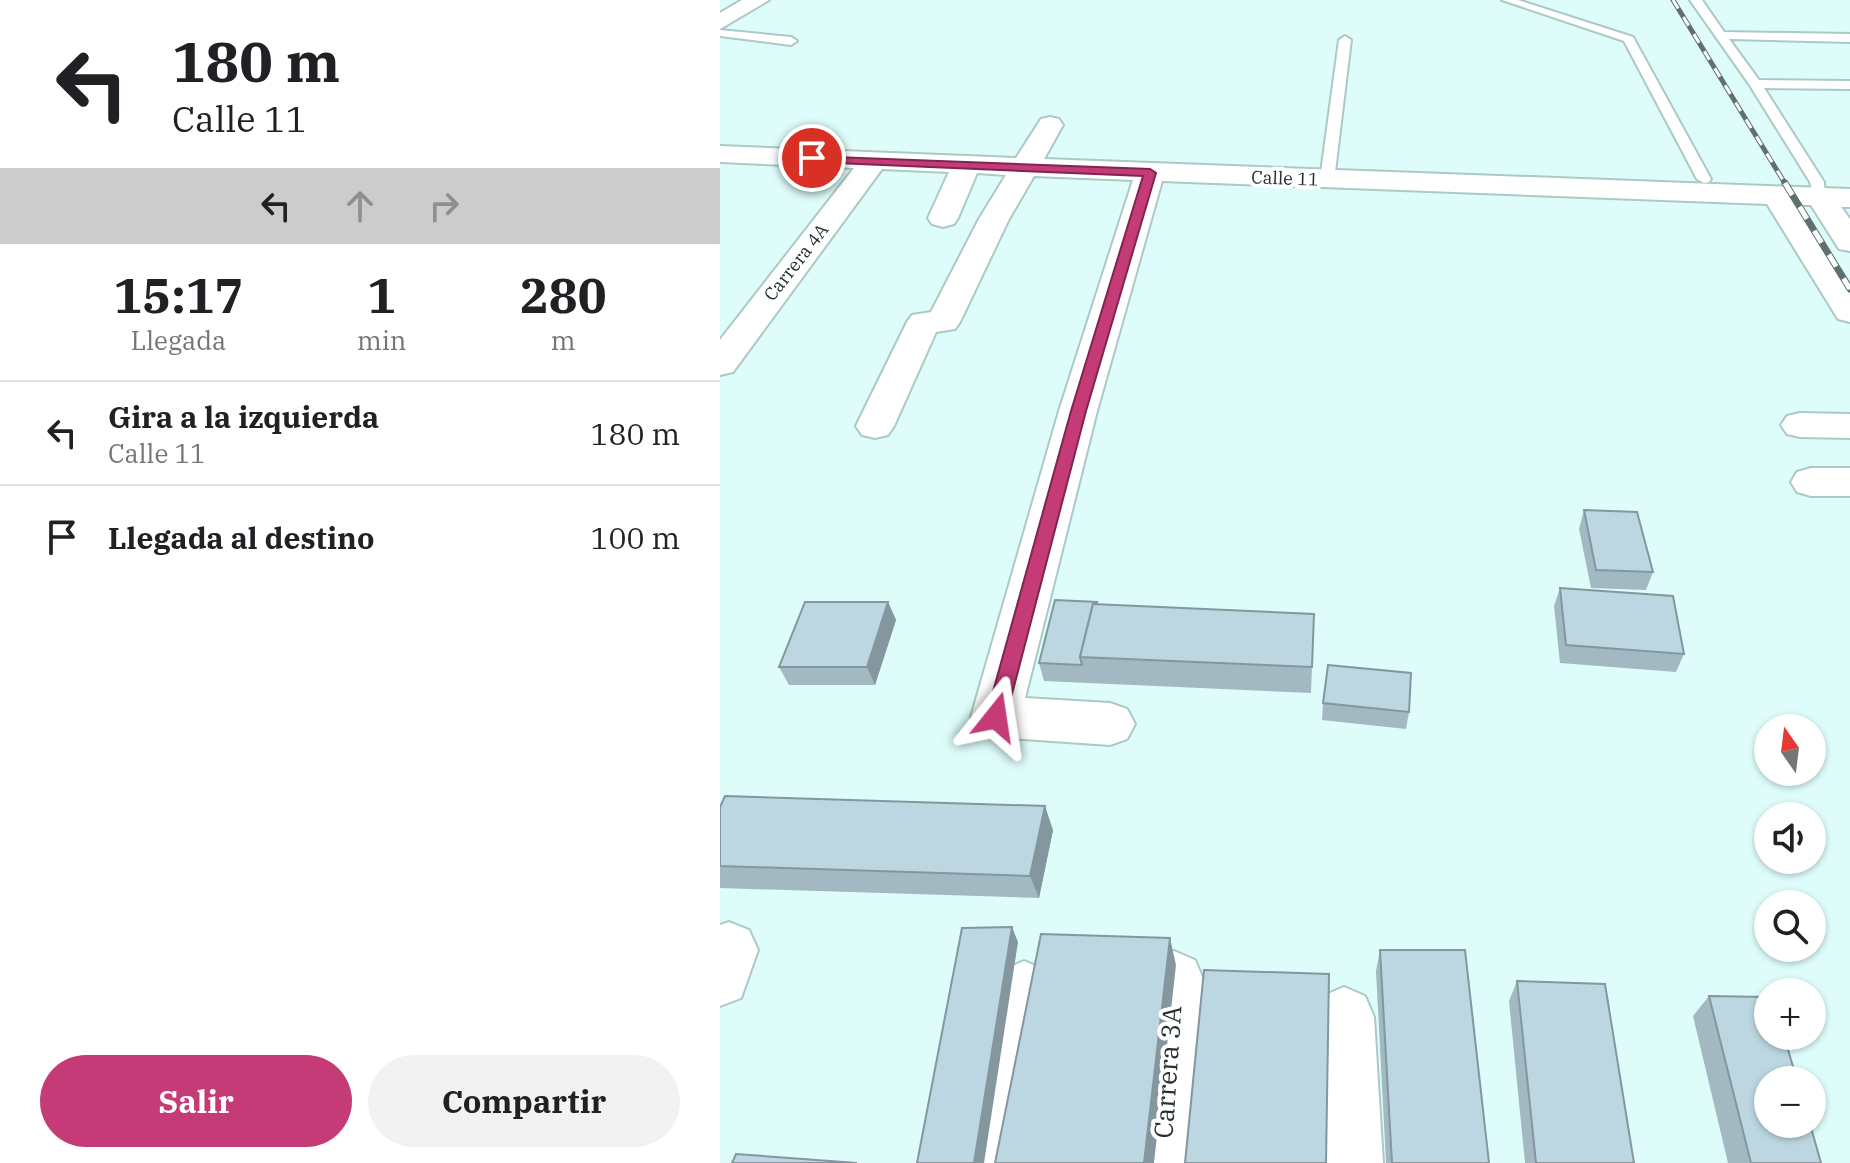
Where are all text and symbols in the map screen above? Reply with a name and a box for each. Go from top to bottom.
text: 180 m [172,25,340,97]
icon: left [40,32,144,136]
text: Calle 11 [172,95,307,142]
pin [778,124,846,192]
icon: arrive [790,136,834,180]
street label: Calle 11 [1251,165,1319,191]
icon: left [254,184,298,228]
icon: ahead [338,184,382,228]
icon: right [422,184,466,228]
street label: Carrera 4A [759,218,834,305]
text: 15:17 [114,264,243,326]
text: 1 [367,264,396,326]
text: 280 [520,264,606,326]
text: Llegada [131,323,226,357]
text: min [357,323,406,357]
text: m [551,323,576,357]
text: Gira a la izquierda [108,397,379,436]
icon: left [40,411,84,455]
text: 180 m [590,414,680,453]
text: Calle 11 [108,436,206,470]
icon: arrive [40,515,84,559]
text: Llegada al destino [108,518,374,557]
text: 100 m [590,518,680,557]
position arrow [954,675,1038,759]
north arrow [1754,714,1826,786]
map controls [1754,714,1826,1138]
button: sound [1754,802,1826,874]
button: search [1754,890,1826,962]
button: + [1754,978,1826,1050]
street label: Carrera 3A [1145,1004,1189,1140]
button: Salir [40,1055,352,1147]
button: Compartir [368,1055,680,1147]
button: − [1754,1066,1826,1138]

